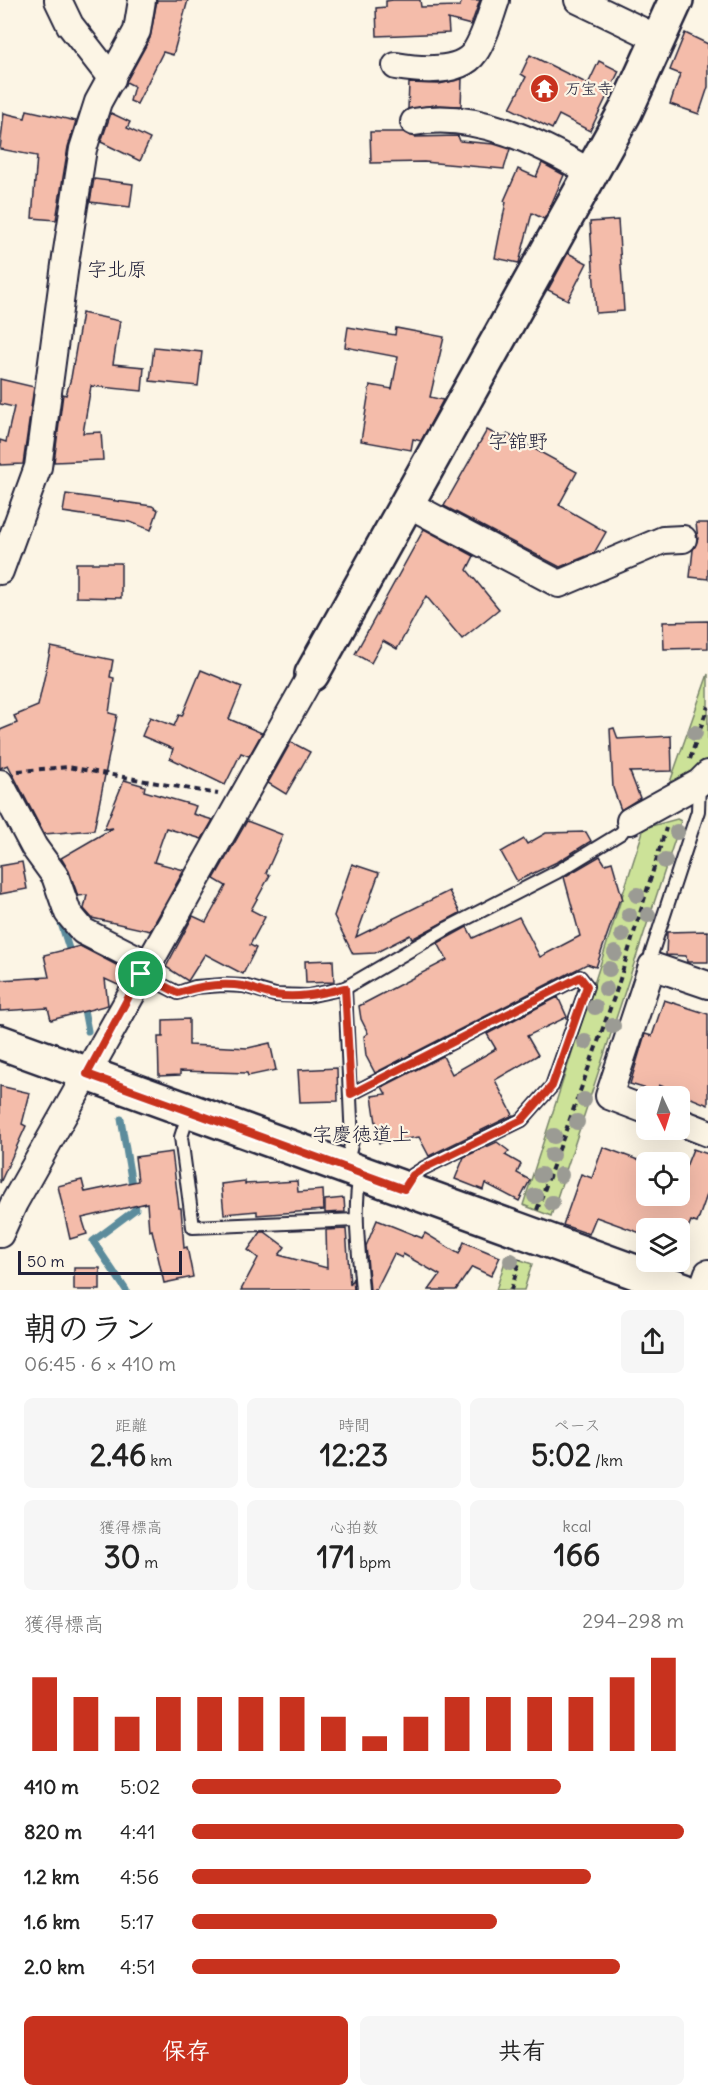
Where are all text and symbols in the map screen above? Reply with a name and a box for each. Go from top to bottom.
temple icon: 万宝寺 [528,72,560,104]
place label: 万宝寺 [565,78,613,98]
district label: 字北原 [87,256,147,281]
district label: 字舘野 [488,428,548,453]
pin [115,948,166,999]
icon: arrive [124,957,157,990]
north arrow [636,1086,690,1140]
map controls [636,1086,690,1272]
district label: 字慶徳道上 [312,1121,412,1146]
button: locate [636,1152,690,1206]
button: layers [636,1218,690,1272]
scale bar [18,1248,182,1276]
text: 50 m [27,1251,65,1271]
text: 朝のラン [24,1307,156,1349]
button: share [621,1310,684,1373]
text: 06:45 · 6 × 410 m [24,1351,176,1376]
text: 距離 [115,1415,147,1435]
text: 時間 [338,1415,370,1435]
text: ペース [553,1415,601,1435]
text: 2.46 [90,1436,146,1474]
text: 12:23 [320,1436,388,1474]
text: 5:02 [531,1436,591,1474]
text: km [146,1450,172,1470]
text: /km [591,1450,623,1470]
text: kcal [563,1516,591,1536]
text: 獲得標高 [99,1517,163,1537]
text: 心拍数 [330,1517,378,1537]
text: 166 [554,1536,600,1574]
text: 30 [104,1538,140,1576]
text: 171 [317,1538,355,1576]
text: m [140,1552,158,1572]
text: bpm [355,1552,391,1572]
text: 294–298 m [582,1608,684,1633]
text: 獲得標高 [24,1611,104,1636]
text: 410 m [24,1774,79,1799]
text: 5:02 [120,1774,160,1799]
text: 820 m [24,1819,82,1844]
text: 4:41 [120,1819,155,1844]
text: 1.2 km [24,1864,80,1889]
text: 4:56 [120,1864,159,1889]
text: 1.6 km [24,1909,80,1934]
text: 5:17 [120,1909,154,1934]
text: 2.0 km [24,1954,85,1979]
text: 4:51 [120,1954,156,1979]
button: 保存 [24,2016,348,2085]
button: 共有 [360,2016,684,2085]

